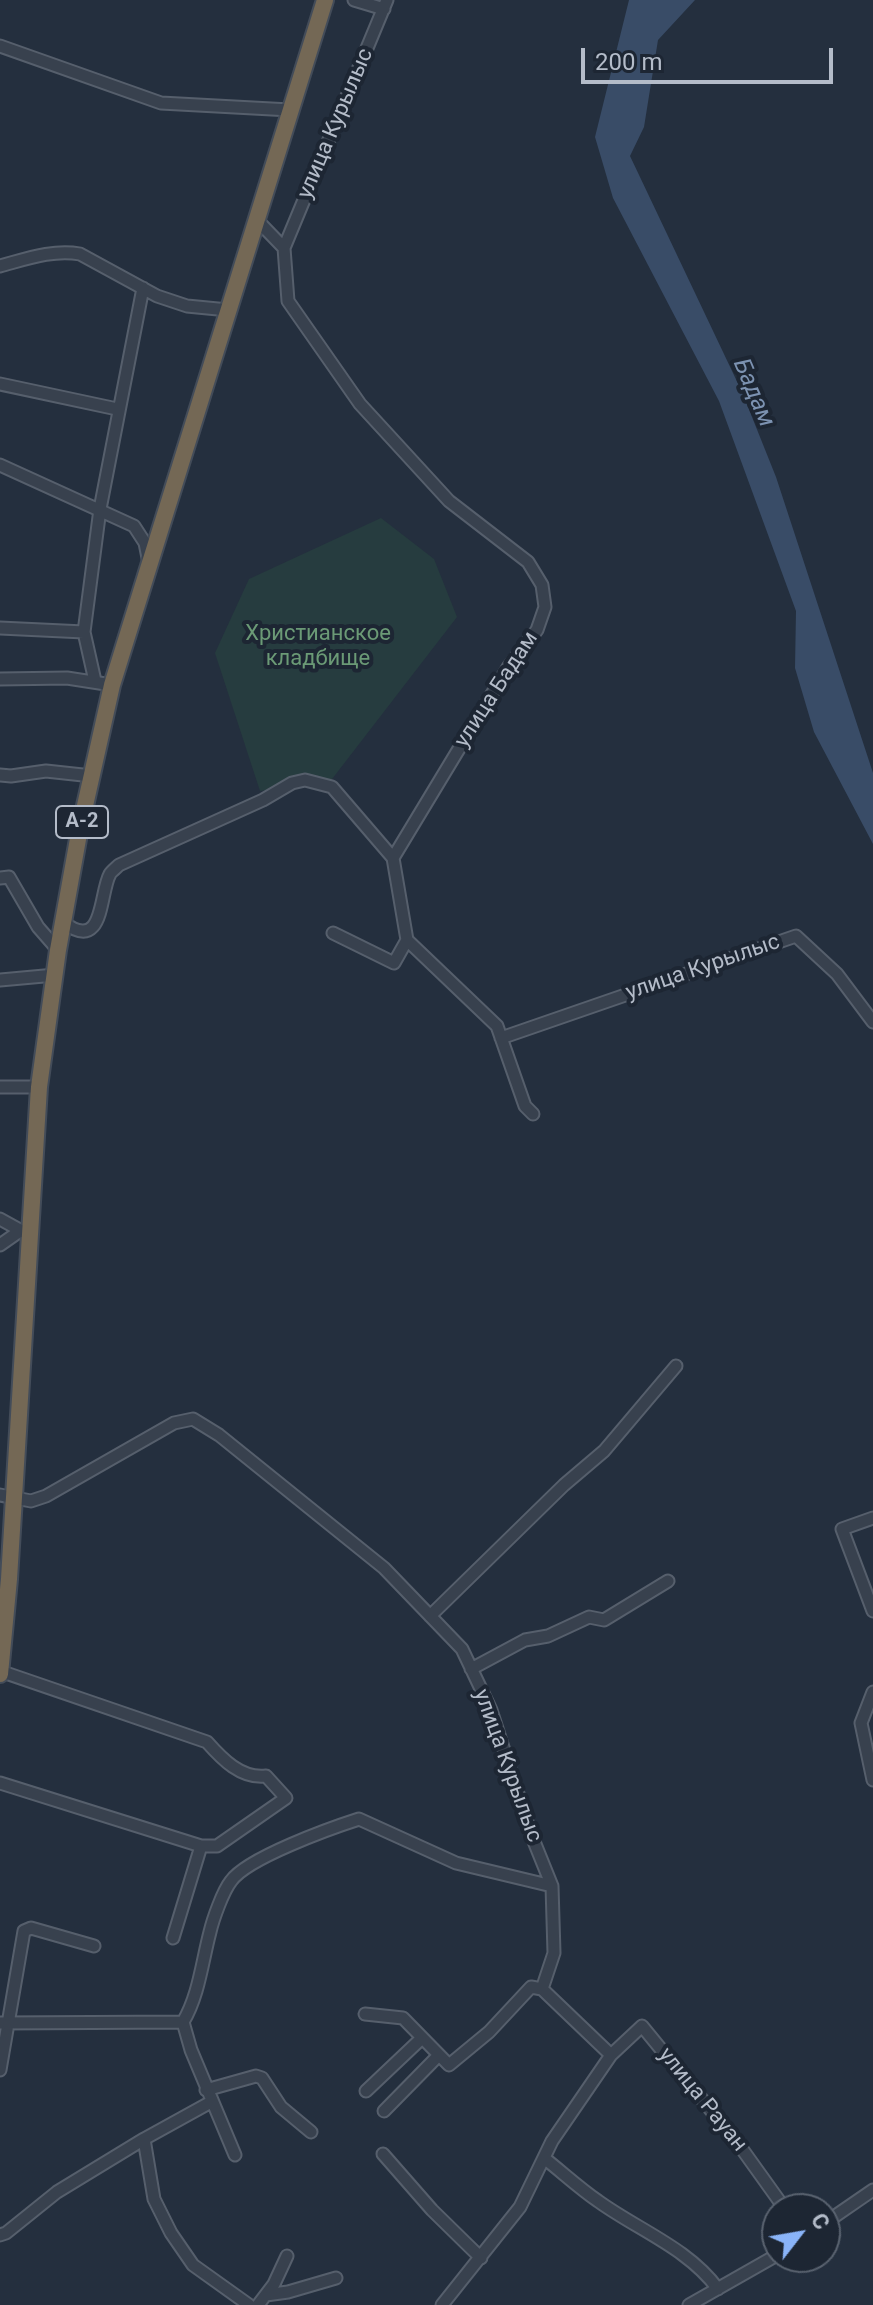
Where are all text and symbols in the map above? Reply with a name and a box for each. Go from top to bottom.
scale bar [585,32,837,82]
street label: улица Курылыс [292,45,380,203]
text: 200 m [595,48,662,76]
water label: Бадам [726,354,780,432]
park label: Христианское кладбище [245,621,391,672]
street label: улица Бадам [450,627,544,753]
road number: A-2 [56,806,108,838]
street label: улица Курылыс [623,929,783,1007]
street label: улица Курылыс [467,1686,547,1846]
street label: улица Рауан [652,2043,752,2157]
north arrow [761,2193,841,2273]
text: С [806,2209,835,2234]

